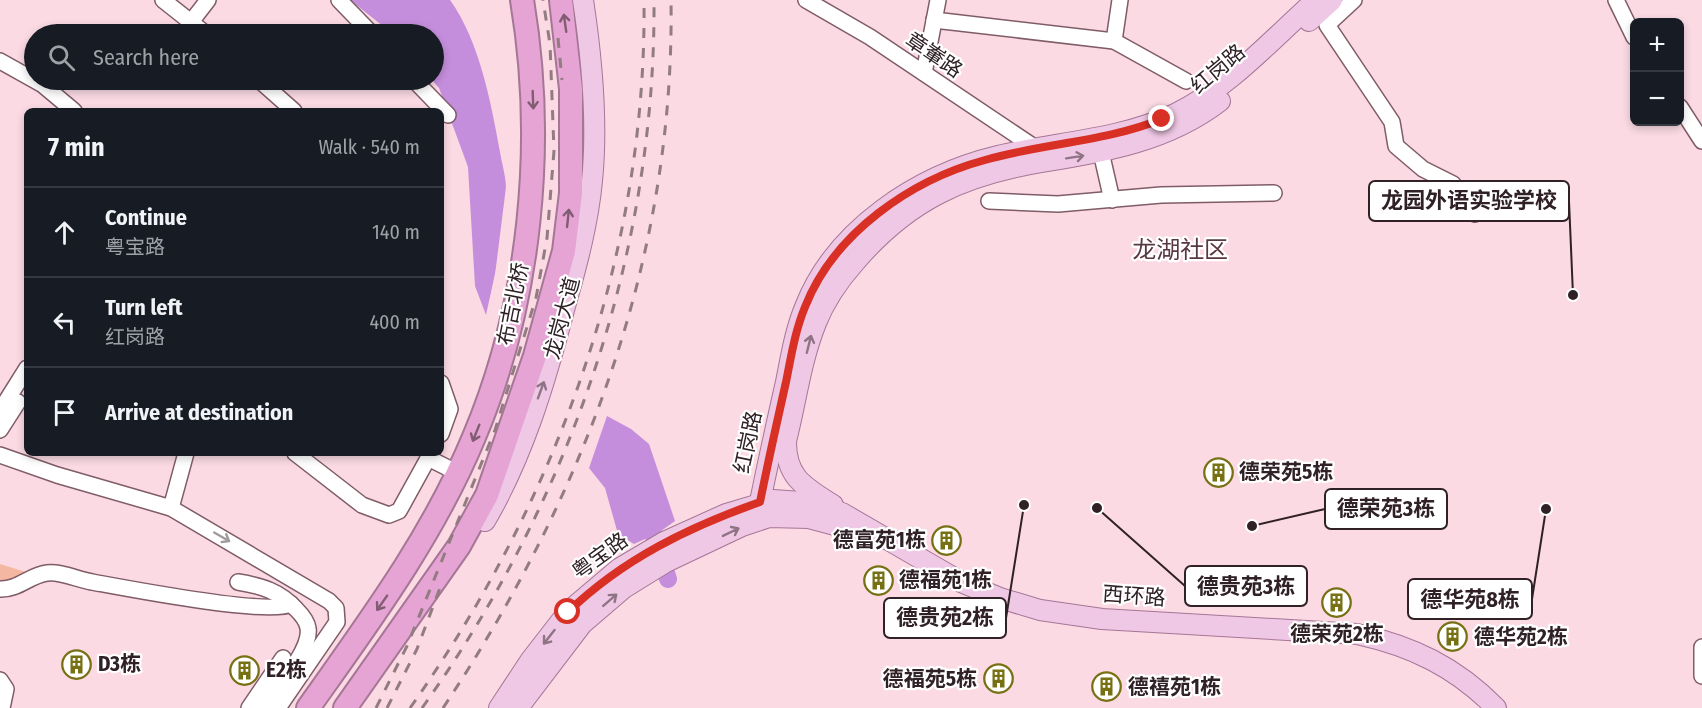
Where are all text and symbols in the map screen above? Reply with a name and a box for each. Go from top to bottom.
one-way arrow [559,14,570,34]
map controls [1630,18,1684,126]
button: + [1630,18,1684,72]
search box [24,24,444,90]
street label: 章輋路 [901,27,967,83]
street label: 红岗路 [1186,39,1250,99]
icon: search [45,41,78,74]
text: Search here [93,44,199,71]
button: − [1630,72,1684,126]
one-way arrow [528,89,539,109]
route end [1148,105,1174,131]
text: 7 min [48,132,105,163]
text: Walk · 540 m [318,135,420,159]
one-way arrow [1065,151,1084,162]
callout: 龙园外语实验学校 [1369,181,1569,221]
text: 龙园外语实验学校 [1381,187,1557,214]
text: Continue [105,204,187,231]
one-way arrow [563,208,574,228]
icon: ahead [48,216,81,249]
text: 140 m [372,220,420,244]
text: 粤宝路 [105,235,165,259]
district label: 龙湖社区 [1132,236,1228,264]
street label: 布吉北桥 [492,260,534,348]
street label: 龙岗大道 [539,274,585,362]
text: Turn left [105,294,183,321]
icon: left [48,306,81,339]
text: 400 m [369,310,420,334]
text: 红岗路 [105,325,165,349]
one-way arrow [804,335,816,354]
one-way arrow [537,382,548,400]
icon: arrive [48,396,81,429]
text: Arrive at destination [105,399,293,426]
street label: 红岗路 [729,408,767,476]
one-way arrow [470,423,481,441]
building icon: 德荣苑5栋 [1202,456,1234,488]
place label: 德荣苑5栋 [1239,459,1333,485]
callout: 德荣苑3栋 [1325,489,1447,529]
text: 德荣苑3栋 [1337,495,1435,522]
building icon: 德富苑1栋 [931,524,963,556]
one-way arrow [721,525,739,537]
street label: 粤宝路 [567,527,633,585]
place label: 德富苑1栋 [833,527,926,553]
one-way arrow [213,531,230,543]
building icon: 德福苑1栋 [862,564,894,596]
callout: 德贵苑3栋 [1185,566,1307,606]
place label: 德福苑1栋 [899,567,992,593]
text: 德贵苑3栋 [1197,573,1295,600]
callout: 德华苑8栋 [1408,579,1532,619]
street label: 西环路 [1102,581,1166,611]
text: 德华苑8栋 [1420,586,1520,613]
building icon: 德荣苑2栋 [1321,587,1353,619]
one-way arrow [602,593,617,607]
one-way arrow [376,595,388,611]
route start [554,598,580,624]
callout: 德贵苑2栋 [884,598,1006,638]
text: 德贵苑2栋 [896,604,994,631]
place label: 德荣苑2栋 [1290,621,1384,647]
building icon: 德华苑2栋 [1437,621,1469,653]
place label: 德华苑2栋 [1474,624,1568,650]
one-way arrow [542,628,555,644]
building icon: D3栋 [61,648,93,680]
place label: D3栋 [98,651,141,677]
building icon: E2栋 [229,654,261,686]
place label: E2栋 [266,657,307,683]
building icon: 德福苑5栋 [982,663,1014,695]
place label: 德福苑5栋 [883,666,977,692]
building icon: 德禧苑1栋 [1091,671,1123,703]
place label: 德禧苑1栋 [1128,674,1221,700]

